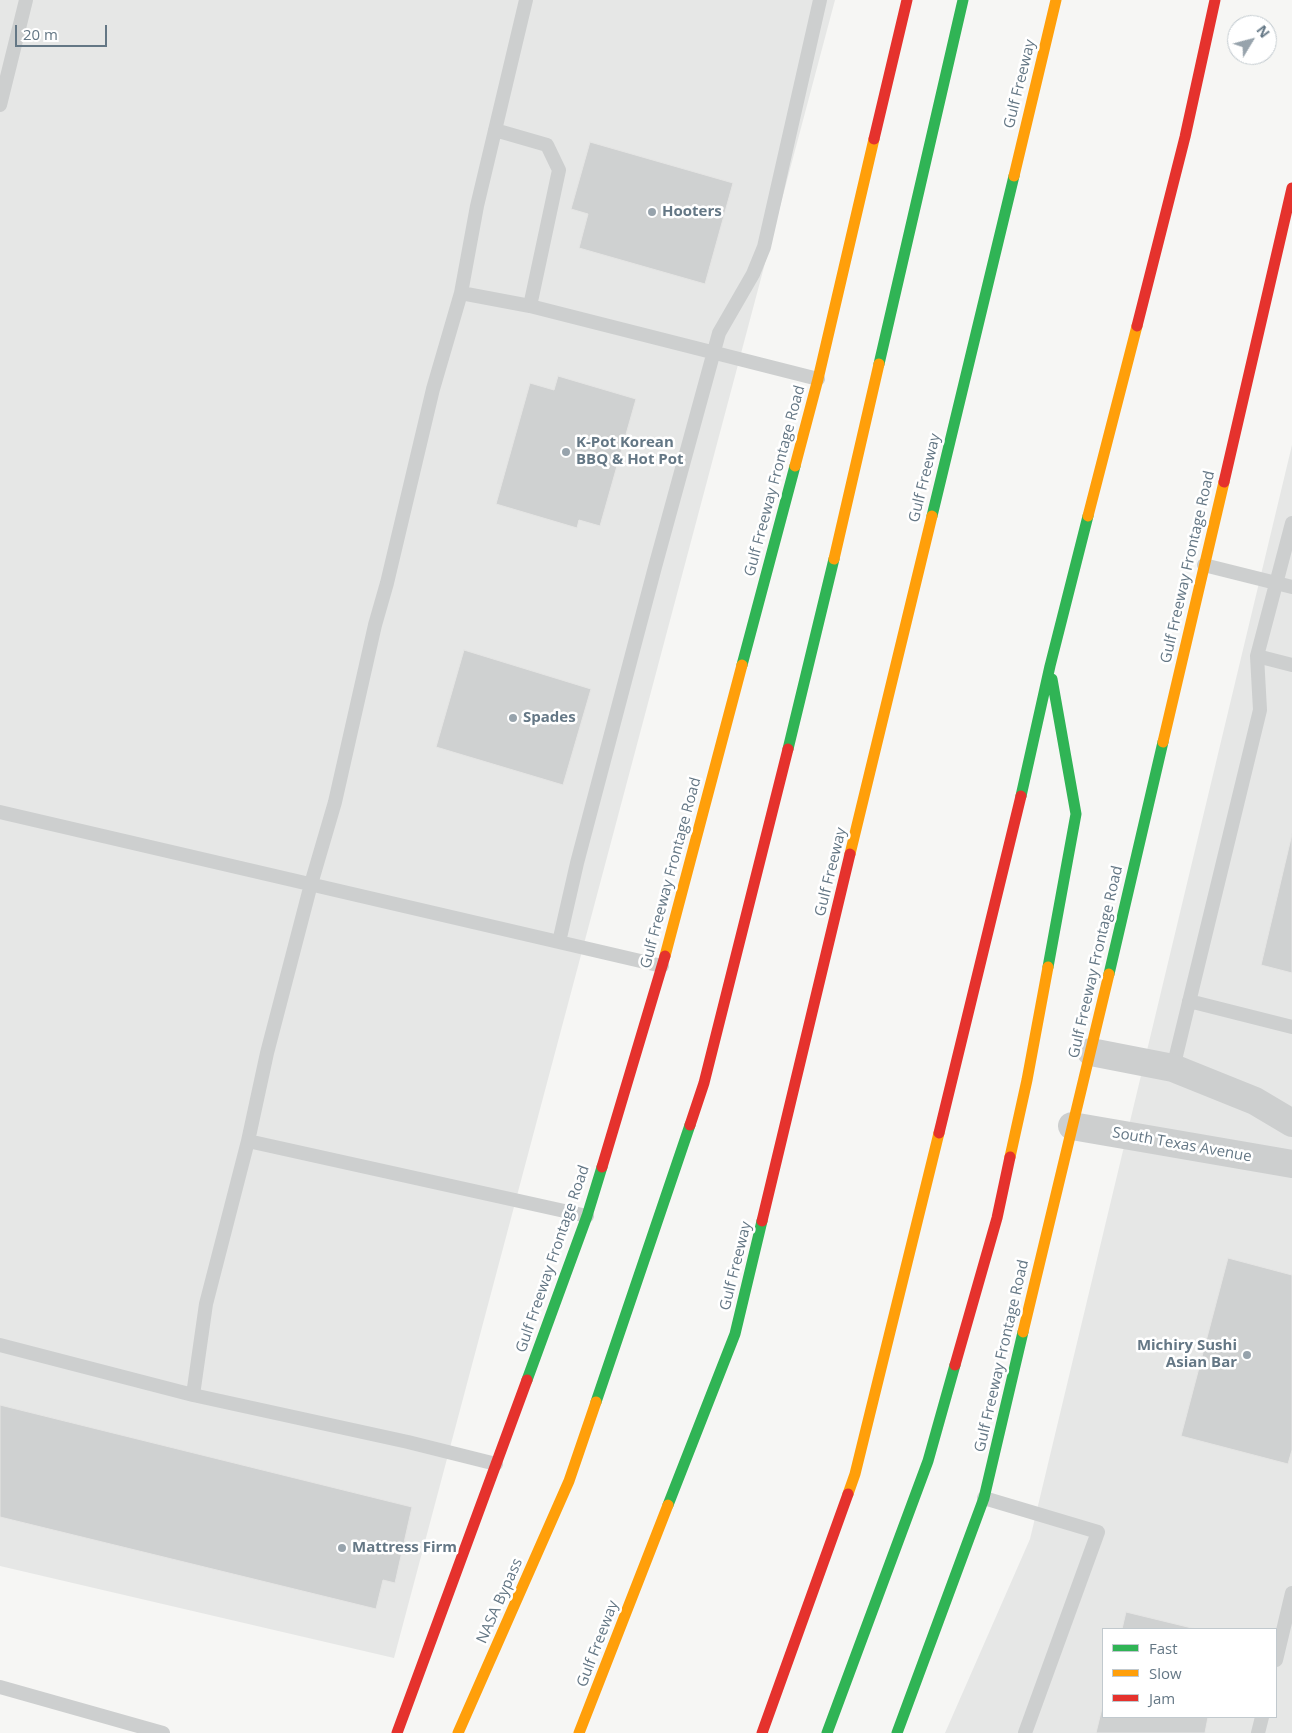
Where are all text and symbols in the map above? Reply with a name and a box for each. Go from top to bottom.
scale bar [18,15,110,47]
north arrow [1227,15,1277,65]
text: N [1253,21,1275,42]
text: 20 m [23,24,58,44]
street label: Gulf Freeway [1000,38,1040,130]
place label: Hooters [662,203,722,221]
marker: Hooters [646,206,658,218]
street label: Gulf Freeway Frontage Road [741,384,809,578]
street label: Gulf Freeway [905,432,945,524]
place label: K-Pot Korean BBQ & Hot Pot [576,434,684,469]
marker: K-Pot Korean BBQ & Hot Pot [560,446,572,458]
street label: Gulf Freeway Frontage Road [1157,469,1219,665]
place label: Spades [523,709,576,727]
marker: Spades [507,712,519,724]
street label: Gulf Freeway Frontage Road [637,776,705,970]
street label: Gulf Freeway [811,826,851,918]
street label: Gulf Freeway Frontage Road [1065,864,1127,1060]
street label: South Texas Avenue [1111,1124,1253,1166]
street label: Gulf Freeway Frontage Road [512,1163,594,1355]
street label: Gulf Freeway [716,1220,756,1312]
street label: Gulf Freeway Frontage Road [971,1258,1033,1454]
place label: Michiry Sushi Asian Bar [1137,1337,1237,1372]
marker: Michiry Sushi Asian Bar [1241,1349,1253,1361]
place label: Mattress Firm [352,1539,457,1557]
marker: Mattress Firm [336,1542,348,1554]
street label: NASA Bypass [473,1556,527,1646]
street label: Gulf Freeway [573,1598,623,1690]
legend [1102,1628,1277,1718]
text: Fast [1149,1638,1178,1658]
text: Slow [1149,1663,1182,1683]
text: Jam [1149,1688,1175,1708]

